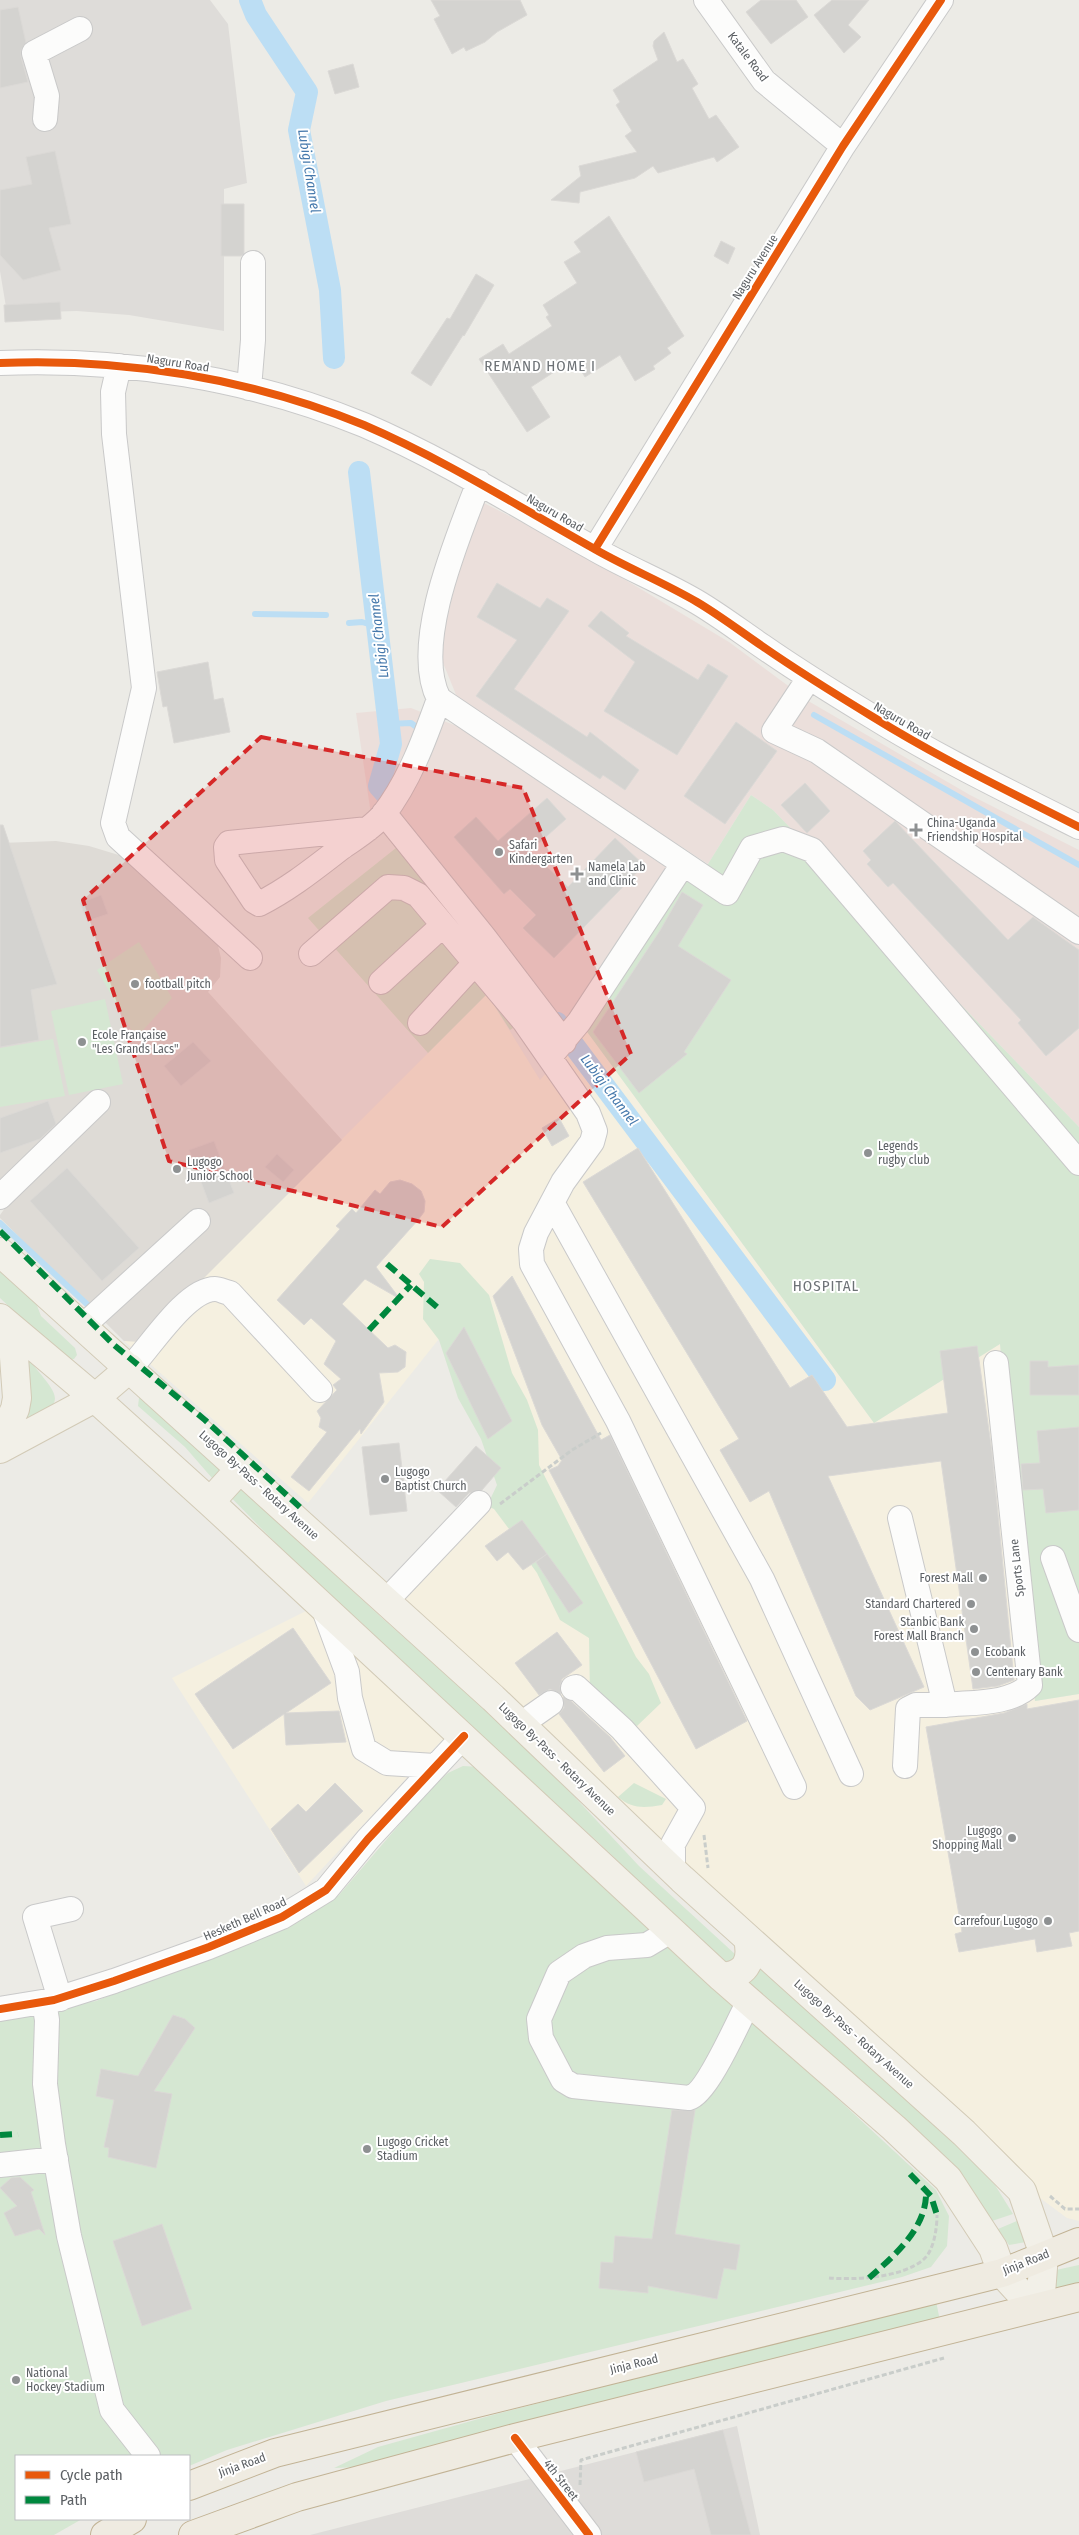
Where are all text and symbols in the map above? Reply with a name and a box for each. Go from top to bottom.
street label: Katale Road [725,29,771,85]
water label: Lubigi Channel [294,128,324,214]
street label: Naguru Avenue [729,232,781,302]
street label: Naguru Road [146,351,210,375]
district label: REMAND HOME I [484,357,596,375]
street label: Naguru Road [524,491,586,535]
water label: Lubigi Channel [365,593,393,679]
street label: Naguru Road [871,699,933,743]
place label: China-Uganda Friendship Hospital [927,816,1022,844]
marker: China-Uganda Friendship Hospital [909,823,923,837]
place label: Safari Kindergarten [509,838,573,866]
marker: Safari Kindergarten [493,846,505,858]
place label: Namela Lab and Clinic [588,860,646,888]
marker: Namela Lab and Clinic [570,867,584,881]
place label: football pitch [145,977,211,991]
marker: football pitch [129,978,141,990]
place label: Ecole Française "Les Grands Lacs" [92,1028,178,1056]
marker: Ecole Française "Les Grands Lacs" [76,1036,88,1048]
water label: Lubigi Channel [577,1051,641,1129]
place label: Legends rugby club [878,1139,930,1167]
marker: Legends rugby club [862,1147,874,1159]
place label: Lugogo Junior School [187,1155,252,1183]
marker: Lugogo Junior School [171,1163,183,1175]
district label: HOSPITAL [793,1277,859,1295]
street label: Lugogo By-Pass - Rotary Avenue [196,1427,322,1543]
place label: Lugogo Baptist Church [395,1465,467,1493]
marker: Lugogo Baptist Church [379,1473,391,1485]
street label: Sports Lane [1007,1538,1027,1598]
place label: Forest Mall [920,1571,973,1585]
marker: Forest Mall [977,1572,989,1584]
place label: Standard Chartered [865,1597,961,1611]
marker: Standard Chartered [965,1598,977,1610]
place label: Stanbic Bank Forest Mall Branch [874,1615,964,1643]
marker: Stanbic Bank Forest Mall Branch [968,1623,980,1635]
place label: Ecobank [985,1645,1026,1659]
marker: Ecobank [969,1646,981,1658]
place label: Centenary Bank [986,1665,1063,1679]
marker: Centenary Bank [970,1666,982,1678]
street label: Lugogo By-Pass - Rotary Avenue [496,1700,618,1818]
place label: Lugogo Shopping Mall [932,1824,1002,1852]
marker: Lugogo Shopping Mall [1006,1832,1018,1844]
street label: Hesketh Bell Road [201,1894,289,1944]
place label: Carrefour Lugogo [954,1914,1038,1928]
marker: Carrefour Lugogo [1042,1915,1054,1927]
street label: Lugogo By-Pass - Rotary Avenue [791,1976,917,2092]
place label: Lugogo Cricket Stadium [377,2135,448,2163]
marker: Lugogo Cricket Stadium [361,2143,373,2155]
street label: Jinja Road [1001,2246,1051,2278]
street label: Jinja Road [608,2351,660,2377]
place label: National Hockey Stadium [26,2366,105,2394]
marker: National Hockey Stadium [10,2374,22,2386]
street label: Jinja Road [216,2450,268,2480]
legend [15,2455,190,2520]
street label: 4th Street [541,2457,581,2503]
text: Cycle path [60,2466,123,2484]
text: Path [60,2491,87,2509]

